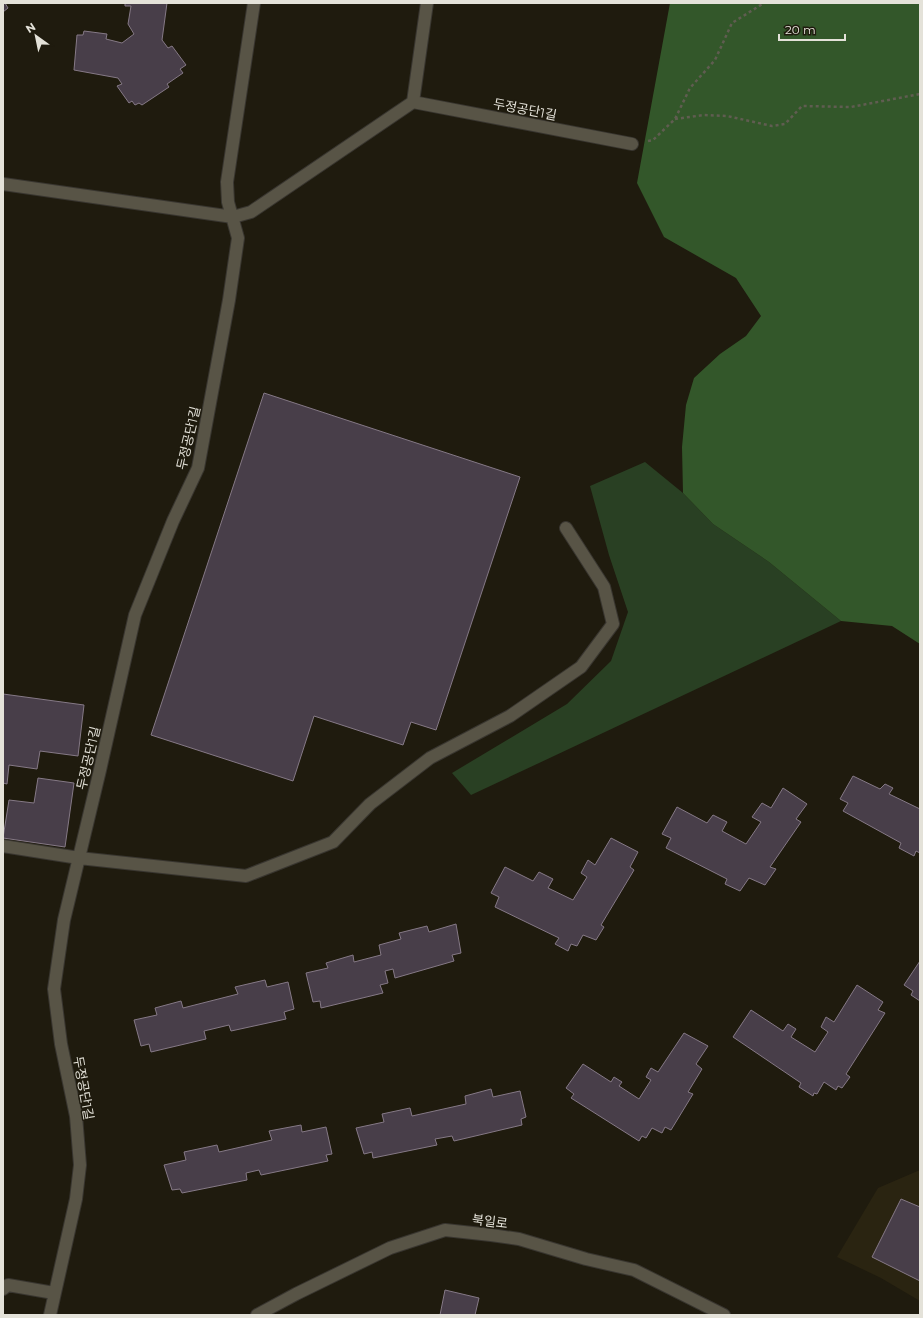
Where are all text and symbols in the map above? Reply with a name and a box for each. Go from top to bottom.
north arrow [16,16,56,56]
scale bar [779,16,845,42]
text: N [23,19,38,36]
text: 20 m [785,22,816,37]
street label: 두정공단1길 [492,95,558,123]
street label: 두정공단1길 [173,405,203,471]
street label: 두정공단1길 [73,725,103,791]
street label: 두정공단1길 [71,1055,97,1121]
street label: 북일로 [471,1211,509,1231]

